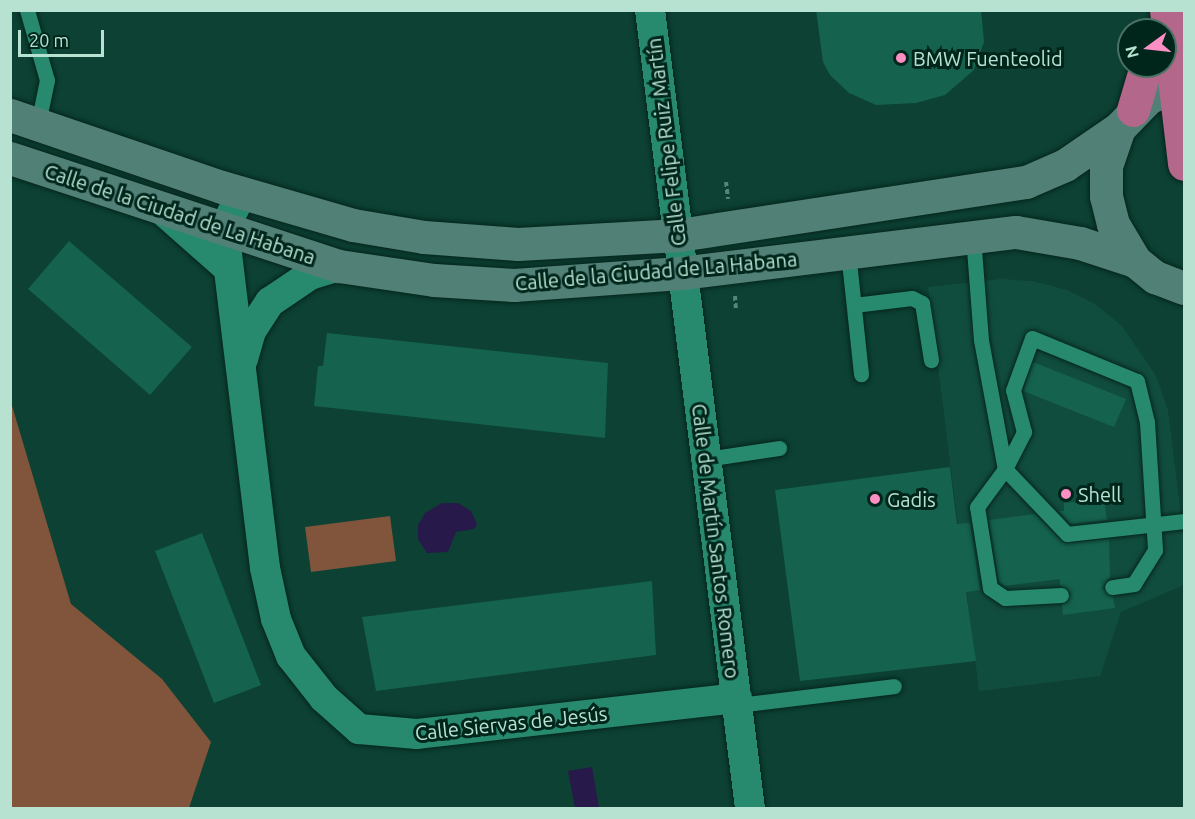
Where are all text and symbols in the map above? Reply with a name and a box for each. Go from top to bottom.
scale bar [21,18,106,56]
north arrow [1117,18,1177,78]
text: 20 m [29,30,69,50]
street label: Calle Felipe Ruiz Martín [641,37,691,247]
text: N [1121,44,1142,60]
place label: BMW Fuenteolid [913,46,1063,70]
marker: BMW Fuenteolid [894,51,908,65]
street label: Calle de la Ciudad de La Habana [42,159,318,269]
street label: Calle de la Ciudad de La Habana [514,247,798,295]
street label: Calle de Martín Santos Romero [687,402,745,680]
place label: Shell [1078,482,1121,506]
place label: Gadis [887,487,936,511]
marker: Shell [1059,487,1073,501]
marker: Gadis [868,492,882,506]
street label: Calle Siervas de Jesús [414,701,608,745]

